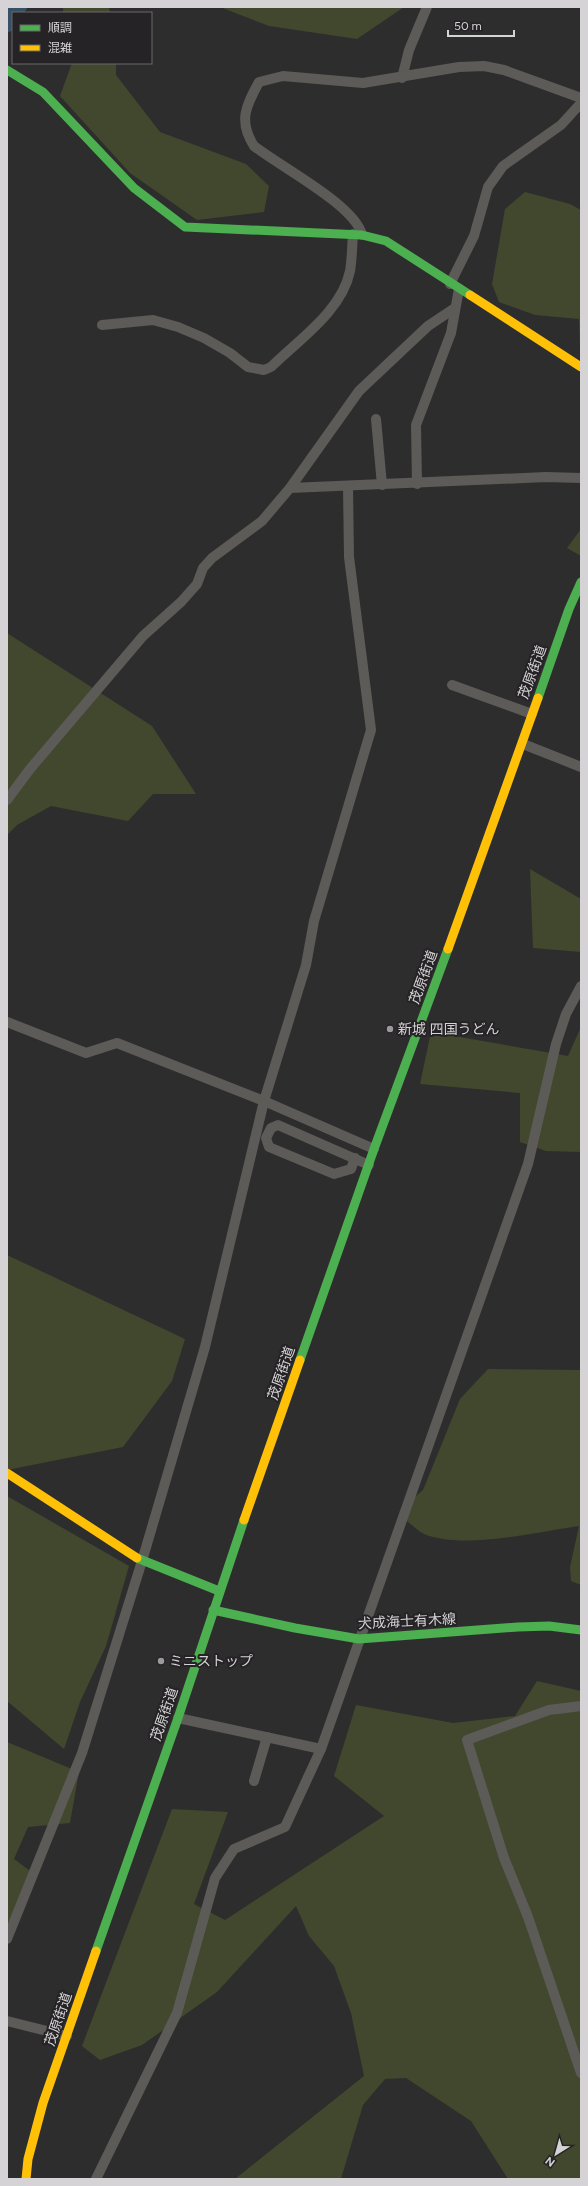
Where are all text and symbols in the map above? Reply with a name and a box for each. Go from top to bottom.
legend [12,12,152,64]
scale bar [448,12,514,38]
text: 50 m [454,19,482,33]
text: 順調 [48,21,72,35]
text: 混雑 [48,41,72,55]
street label: 茂原街道 [515,643,550,701]
street label: 茂原街道 [406,948,441,1006]
place label: 新城 四国うどん [398,1021,499,1038]
marker: 新城 四国うどん [385,1024,395,1034]
street label: 茂原街道 [264,1344,299,1402]
street label: 犬成海士有木線 [358,1610,456,1633]
place label: ミニストップ [169,1653,253,1670]
marker: ミニストップ [156,1656,166,1666]
street label: 茂原街道 [147,1685,182,1743]
street label: 茂原街道 [41,1990,76,2048]
north arrow [536,2134,576,2174]
text: N [543,2154,558,2169]

